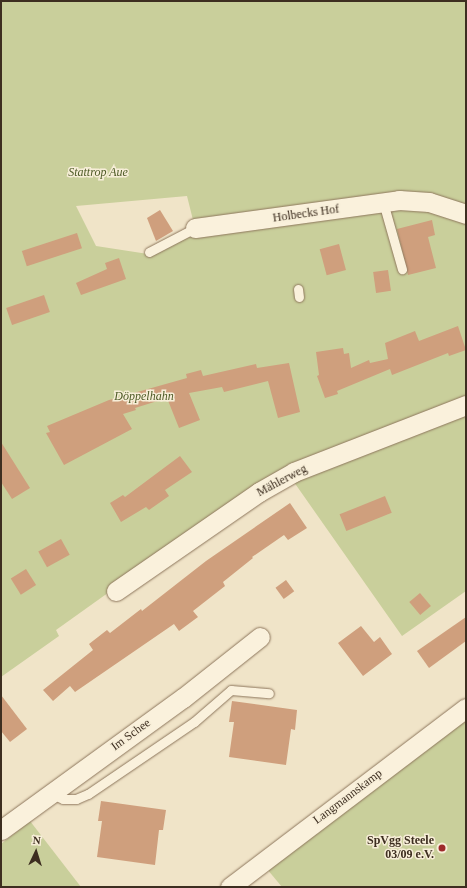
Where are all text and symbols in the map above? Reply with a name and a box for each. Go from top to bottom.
park label: Stattrop Aue [68,166,128,180]
street label: Holbecks Hof [272,202,340,226]
park label: Döppelhahn [114,390,174,404]
street label: Mählerweg [254,462,310,500]
street label: Im Schee [109,716,153,754]
street label: Langmannskamp [311,766,385,828]
north arrow [16,832,56,872]
text: N [32,834,41,846]
place label: SpVgg Steele 03/09 e.V. [367,834,434,862]
marker: SpVgg Steele 03/09 e.V. [437,843,447,853]

